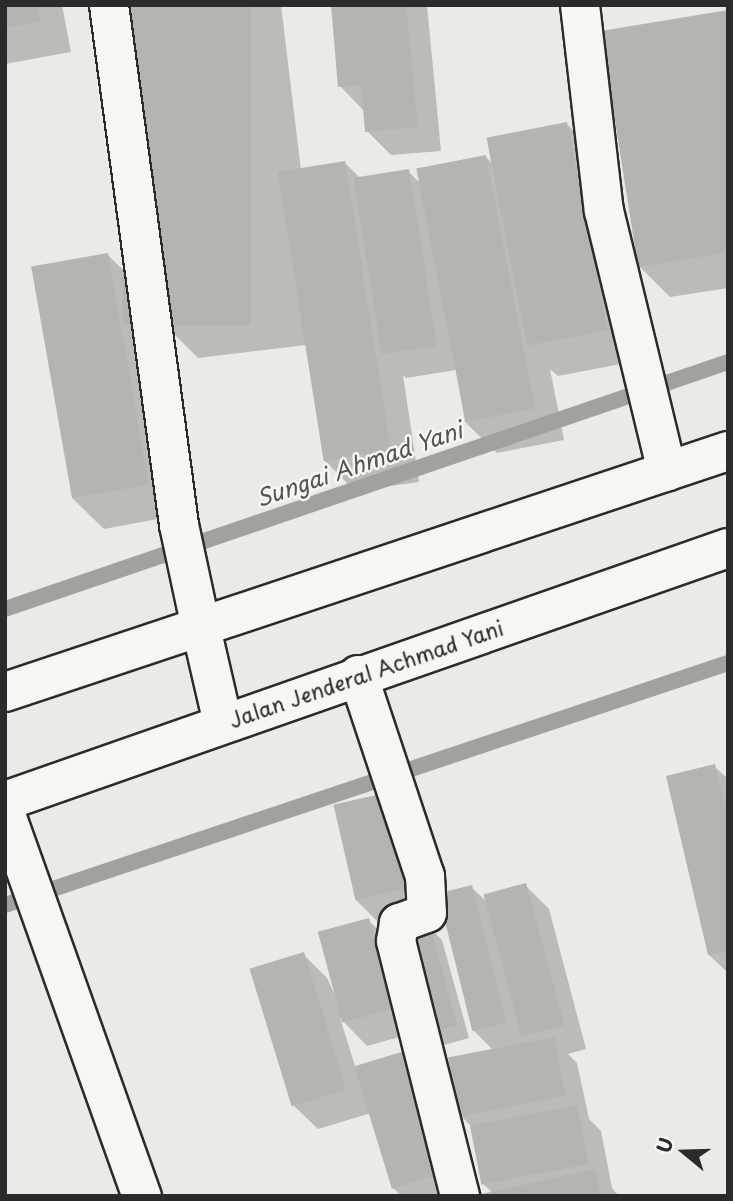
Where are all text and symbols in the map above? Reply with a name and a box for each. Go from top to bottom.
water label: Sungai Ahmad Yani [252,416,466,512]
street label: Jalan Jenderal Achmad Yani [225,614,507,732]
north arrow [649,1117,719,1187]
text: U [649,1134,680,1157]

